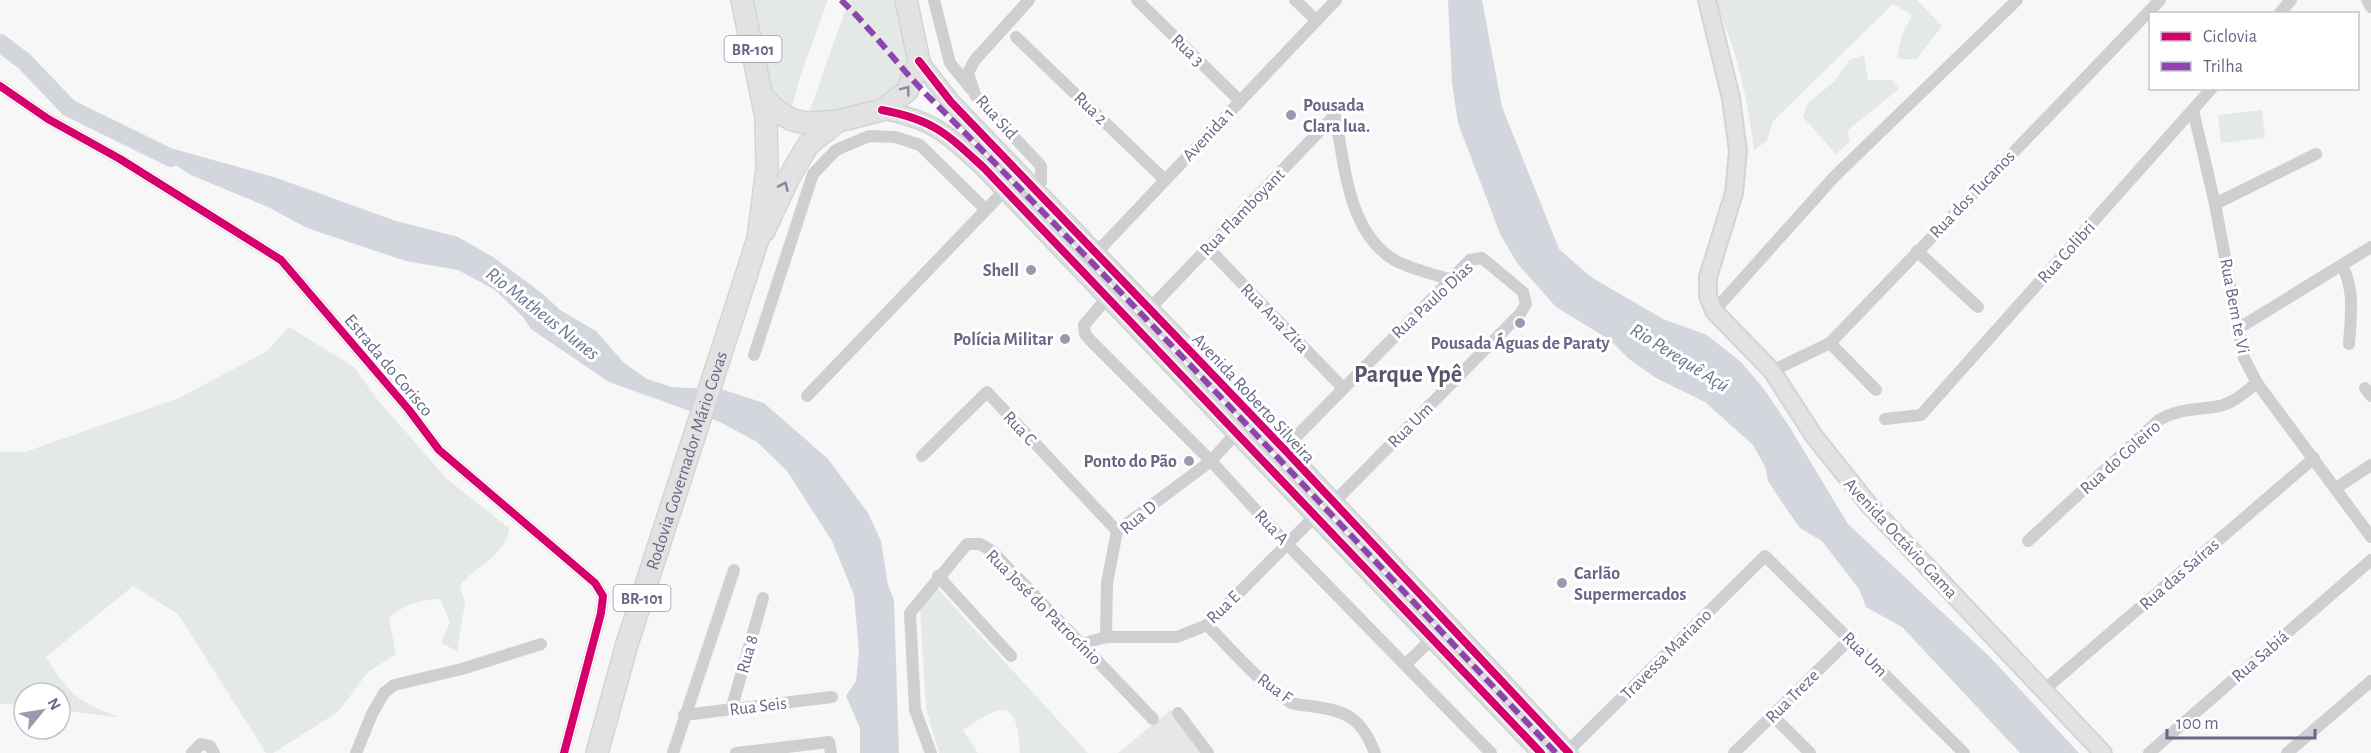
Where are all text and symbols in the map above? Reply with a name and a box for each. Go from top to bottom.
legend [2149,12,2359,90]
text: Ciclovia [2203,28,2257,46]
street label: Rua 3 [1168,31,1207,70]
road number: BR-101 [724,36,782,62]
text: Trilha [2203,58,2243,76]
one-way arrow [899,85,910,96]
street label: Rua 2 [1070,89,1110,128]
street label: Rua Sid [972,92,1020,143]
place label: Pousada Clara lua. [1303,97,1370,136]
street label: Avenida 1 [1180,104,1238,165]
marker: Pousada Clara lua. [1284,108,1298,122]
street label: Rua dos Tucanos [1927,147,2019,242]
street label: Rua Flamboyant [1197,166,1289,260]
one-way arrow [777,182,789,193]
street label: Rua Colibri [2035,218,2099,287]
street label: Rua Bem te Vi [2216,257,2252,355]
street label: Rua Paulo Dias [1389,259,1477,343]
place label: Shell [983,262,1019,280]
marker: Shell [1024,263,1038,277]
water label: Rio Matheus Nunes [482,264,603,364]
street label: Rua Ana Zita [1237,280,1312,357]
street label: Estrada do Corisco [341,311,436,420]
marker: Pousada Águas de Paraty [1513,316,1527,330]
water label: Rio Perequê Açú [1627,320,1732,396]
street label: Avenida Roberto Silveira [1189,330,1318,467]
place label: Polícia Militar [953,331,1054,349]
marker: Polícia Militar [1058,332,1072,346]
place label: Pousada Águas de Paraty [1430,332,1611,353]
street label: Rodovia Governador Mário Covas [644,349,731,572]
district label: Parque Ypê [1354,363,1462,387]
street label: Rua Um [1385,400,1437,452]
street label: Rua C [999,408,1039,449]
street label: Rua do Coleiro [2077,417,2164,498]
place label: Ponto do Pão [1084,453,1177,471]
marker: Ponto do Pão [1182,454,1196,468]
street label: Avenida Octávio Gama [1840,475,1961,602]
street label: Rua D [1117,497,1160,538]
street label: Rua A [1251,507,1292,549]
street label: Rua das Saíras [2136,536,2223,614]
street label: Rua José do Patrocínio [982,547,1104,669]
place label: Carlão Supermercados [1574,565,1686,604]
marker: Carlão Supermercados [1555,576,1569,590]
road number: BR-101 [614,585,670,611]
street label: Rua E [1203,588,1244,628]
street label: Travessa Mariano [1618,606,1716,704]
street label: Rua Sabiá [2229,627,2292,686]
street label: Rua Um [1838,629,1890,681]
street label: Rua 8 [734,633,762,675]
street label: Rua Treze [1763,667,1823,727]
street label: Rua F [1254,670,1295,707]
north arrow [12,681,72,741]
text: N [44,695,64,713]
street label: Rua Seis [728,695,788,719]
scale bar [2167,702,2316,740]
text: 100 m [2176,715,2219,733]

